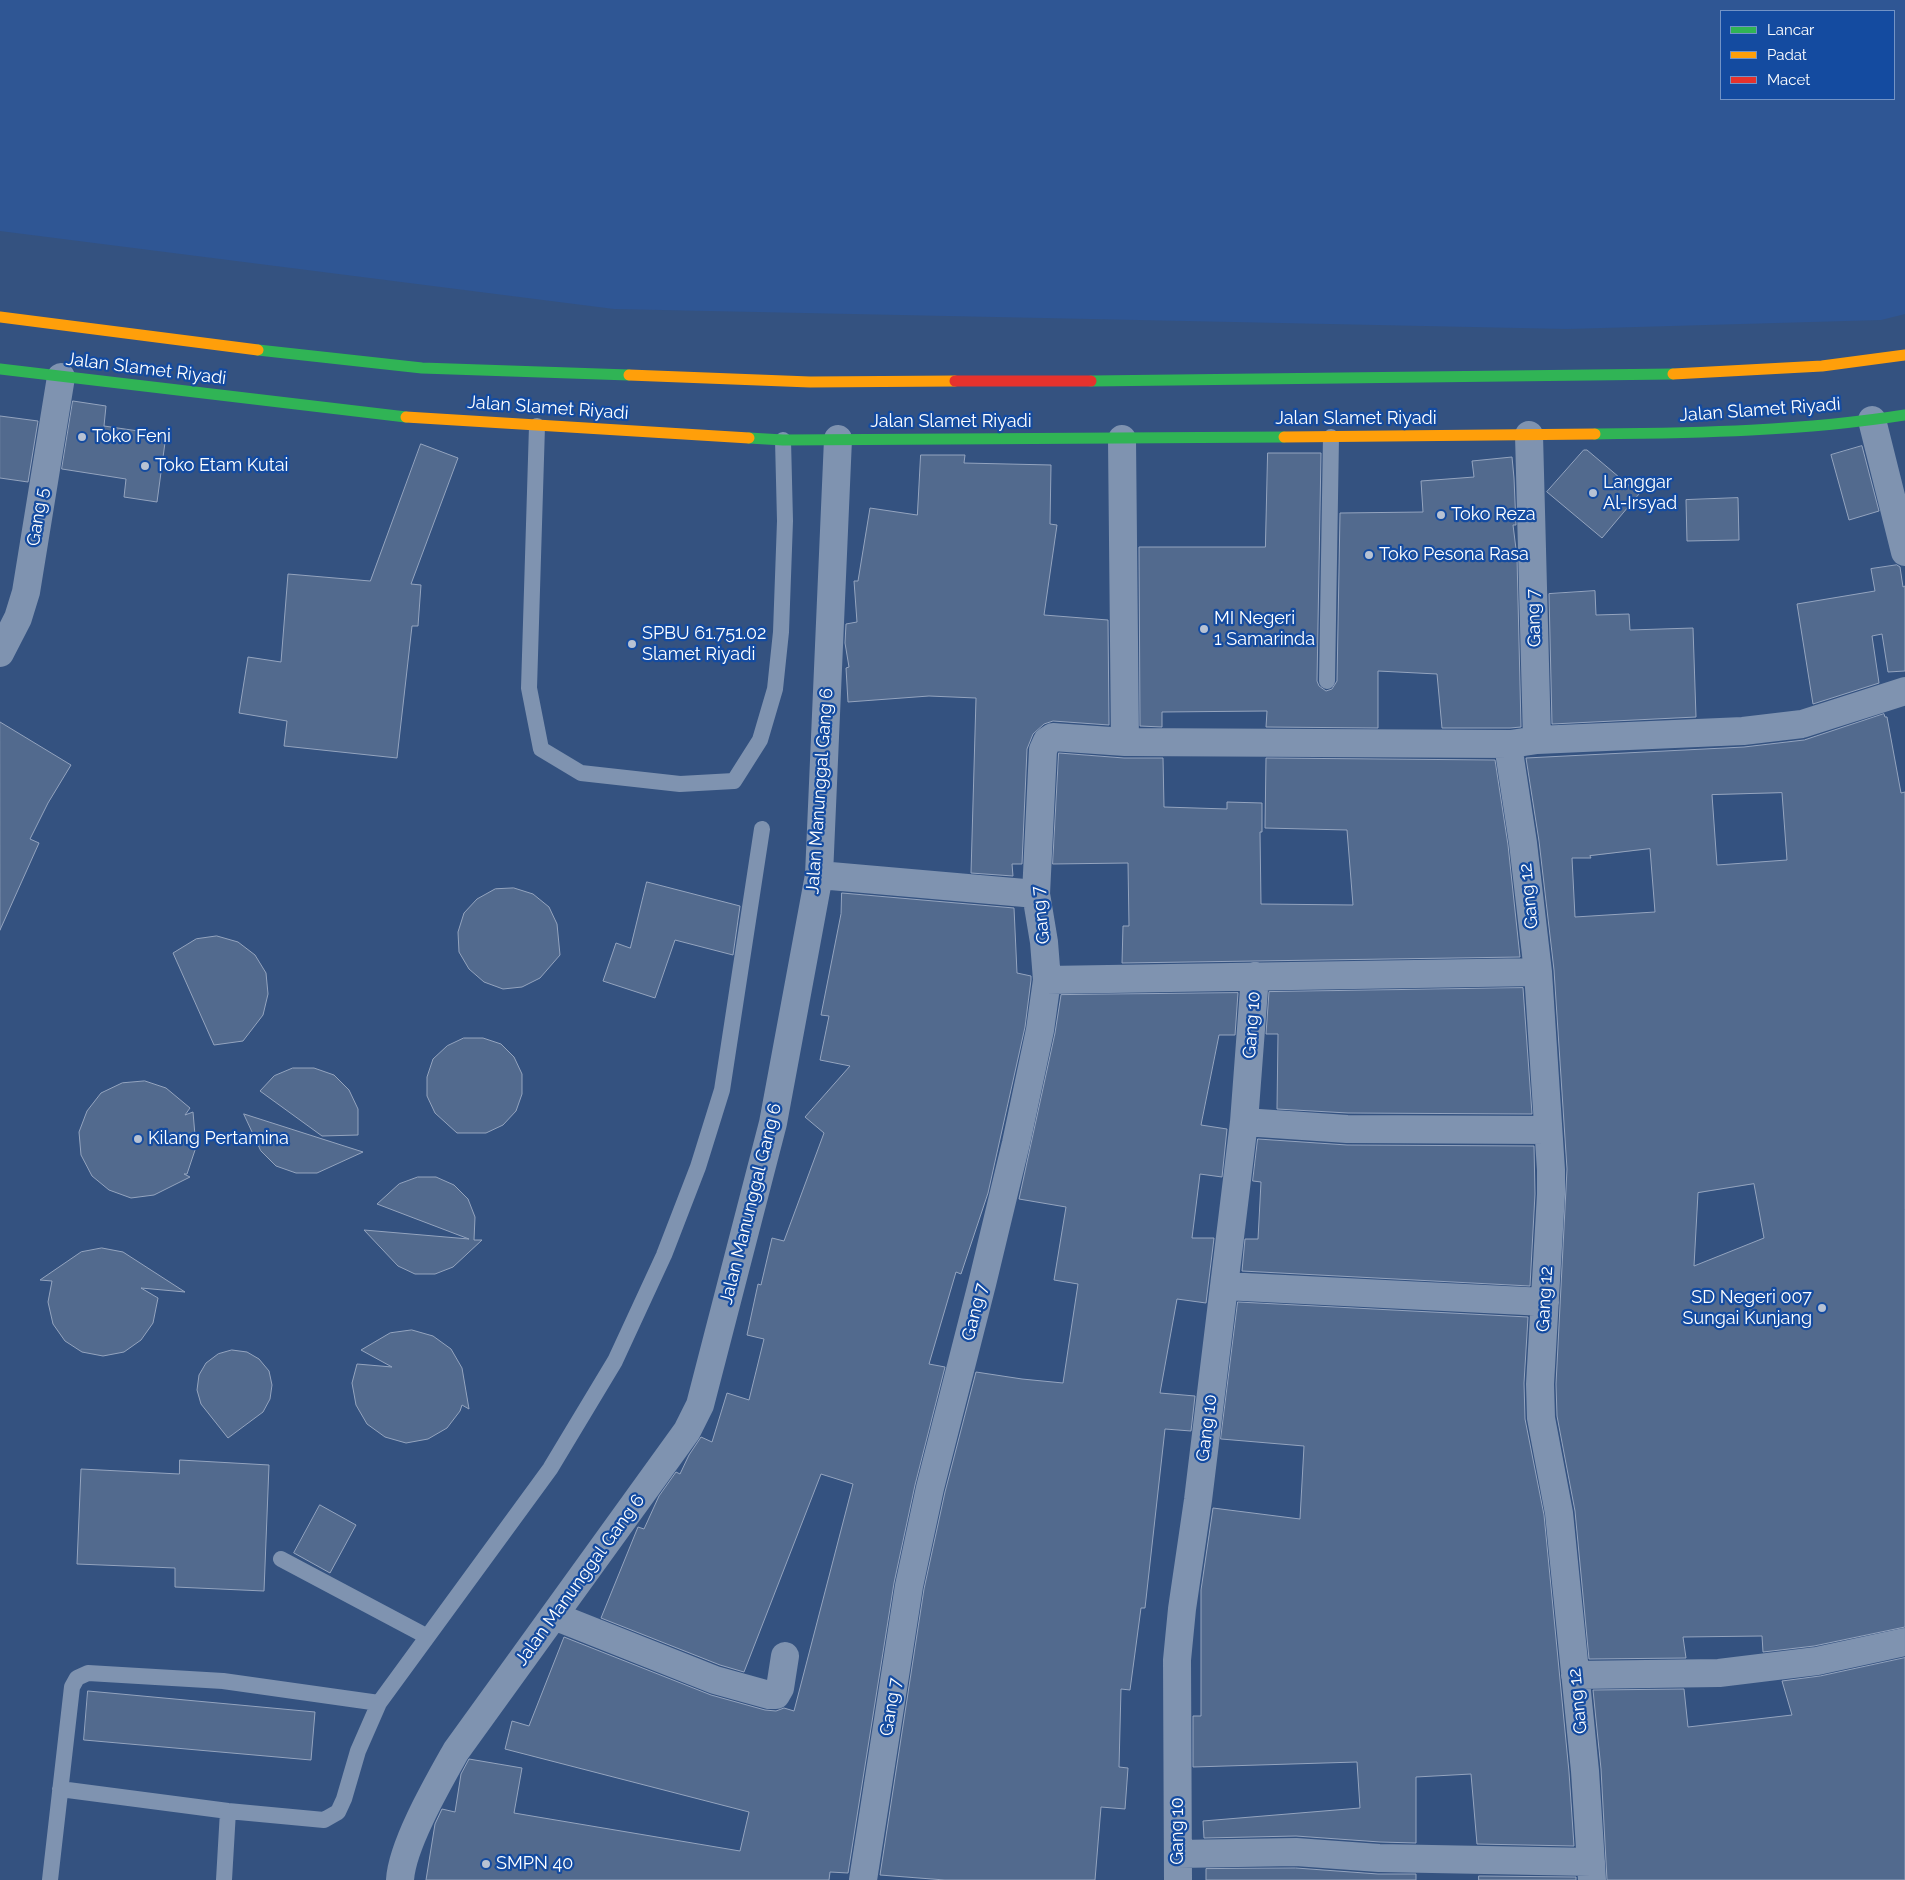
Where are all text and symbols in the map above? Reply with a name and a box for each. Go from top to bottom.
legend [1720,10,1895,100]
text: Lancar [1767,21,1814,39]
text: Padat [1767,46,1807,64]
text: Macet [1767,71,1810,89]
street label: Jalan Slamet Riyadi [65,348,227,390]
street label: Jalan Slamet Riyadi [467,392,629,424]
street label: Jalan Slamet Riyadi [1679,394,1841,426]
street label: Jalan Slamet Riyadi [1275,408,1437,430]
street label: Jalan Slamet Riyadi [870,411,1032,433]
place label: Toko Feni [92,426,171,448]
marker: Toko Feni [76,431,88,443]
place label: Toko Etam Kutai [155,455,289,477]
marker: Toko Etam Kutai [139,460,151,472]
place label: Langgar Al-Irsyad [1603,472,1677,514]
street label: Gang 5 [23,486,53,548]
marker: Langgar Al-Irsyad [1587,487,1599,499]
place label: Toko Reza [1451,504,1536,526]
marker: Toko Reza [1435,509,1447,521]
place label: Toko Pesona Rasa [1379,544,1529,566]
marker: Toko Pesona Rasa [1363,549,1375,561]
street label: Gang 7 [1522,588,1546,648]
place label: MI Negeri 1 Samarinda [1214,608,1315,650]
place label: SPBU 61.751.02 Slamet Riyadi [642,623,766,666]
marker: MI Negeri 1 Samarinda [1198,623,1210,635]
marker: SPBU 61.751.02 Slamet Riyadi [626,638,638,650]
street label: Jalan Manunggal Gang 6 [802,687,838,895]
street label: Gang 12 [1515,862,1543,930]
street label: Gang 7 [1027,885,1055,945]
street label: Gang 10 [1239,991,1265,1059]
street label: Jalan Manunggal Gang 6 [716,1101,786,1307]
place label: Kilang Pertamina [148,1128,289,1150]
marker: Kilang Pertamina [132,1133,144,1145]
street label: Gang 12 [1532,1265,1558,1333]
street label: Gang 7 [957,1281,993,1343]
place label: SD Negeri 007 Sungai Kunjang [1683,1287,1812,1330]
marker: SD Negeri 007 Sungai Kunjang [1816,1302,1828,1314]
street label: Gang 10 [1192,1393,1222,1463]
street label: Jalan Manunggal Gang 6 [511,1490,649,1670]
street label: Gang 12 [1564,1667,1592,1735]
street label: Gang 7 [876,1676,906,1738]
street label: Gang 10 [1167,1797,1189,1865]
place label: SMPN 40 [496,1853,573,1875]
marker: SMPN 40 [480,1858,492,1870]

